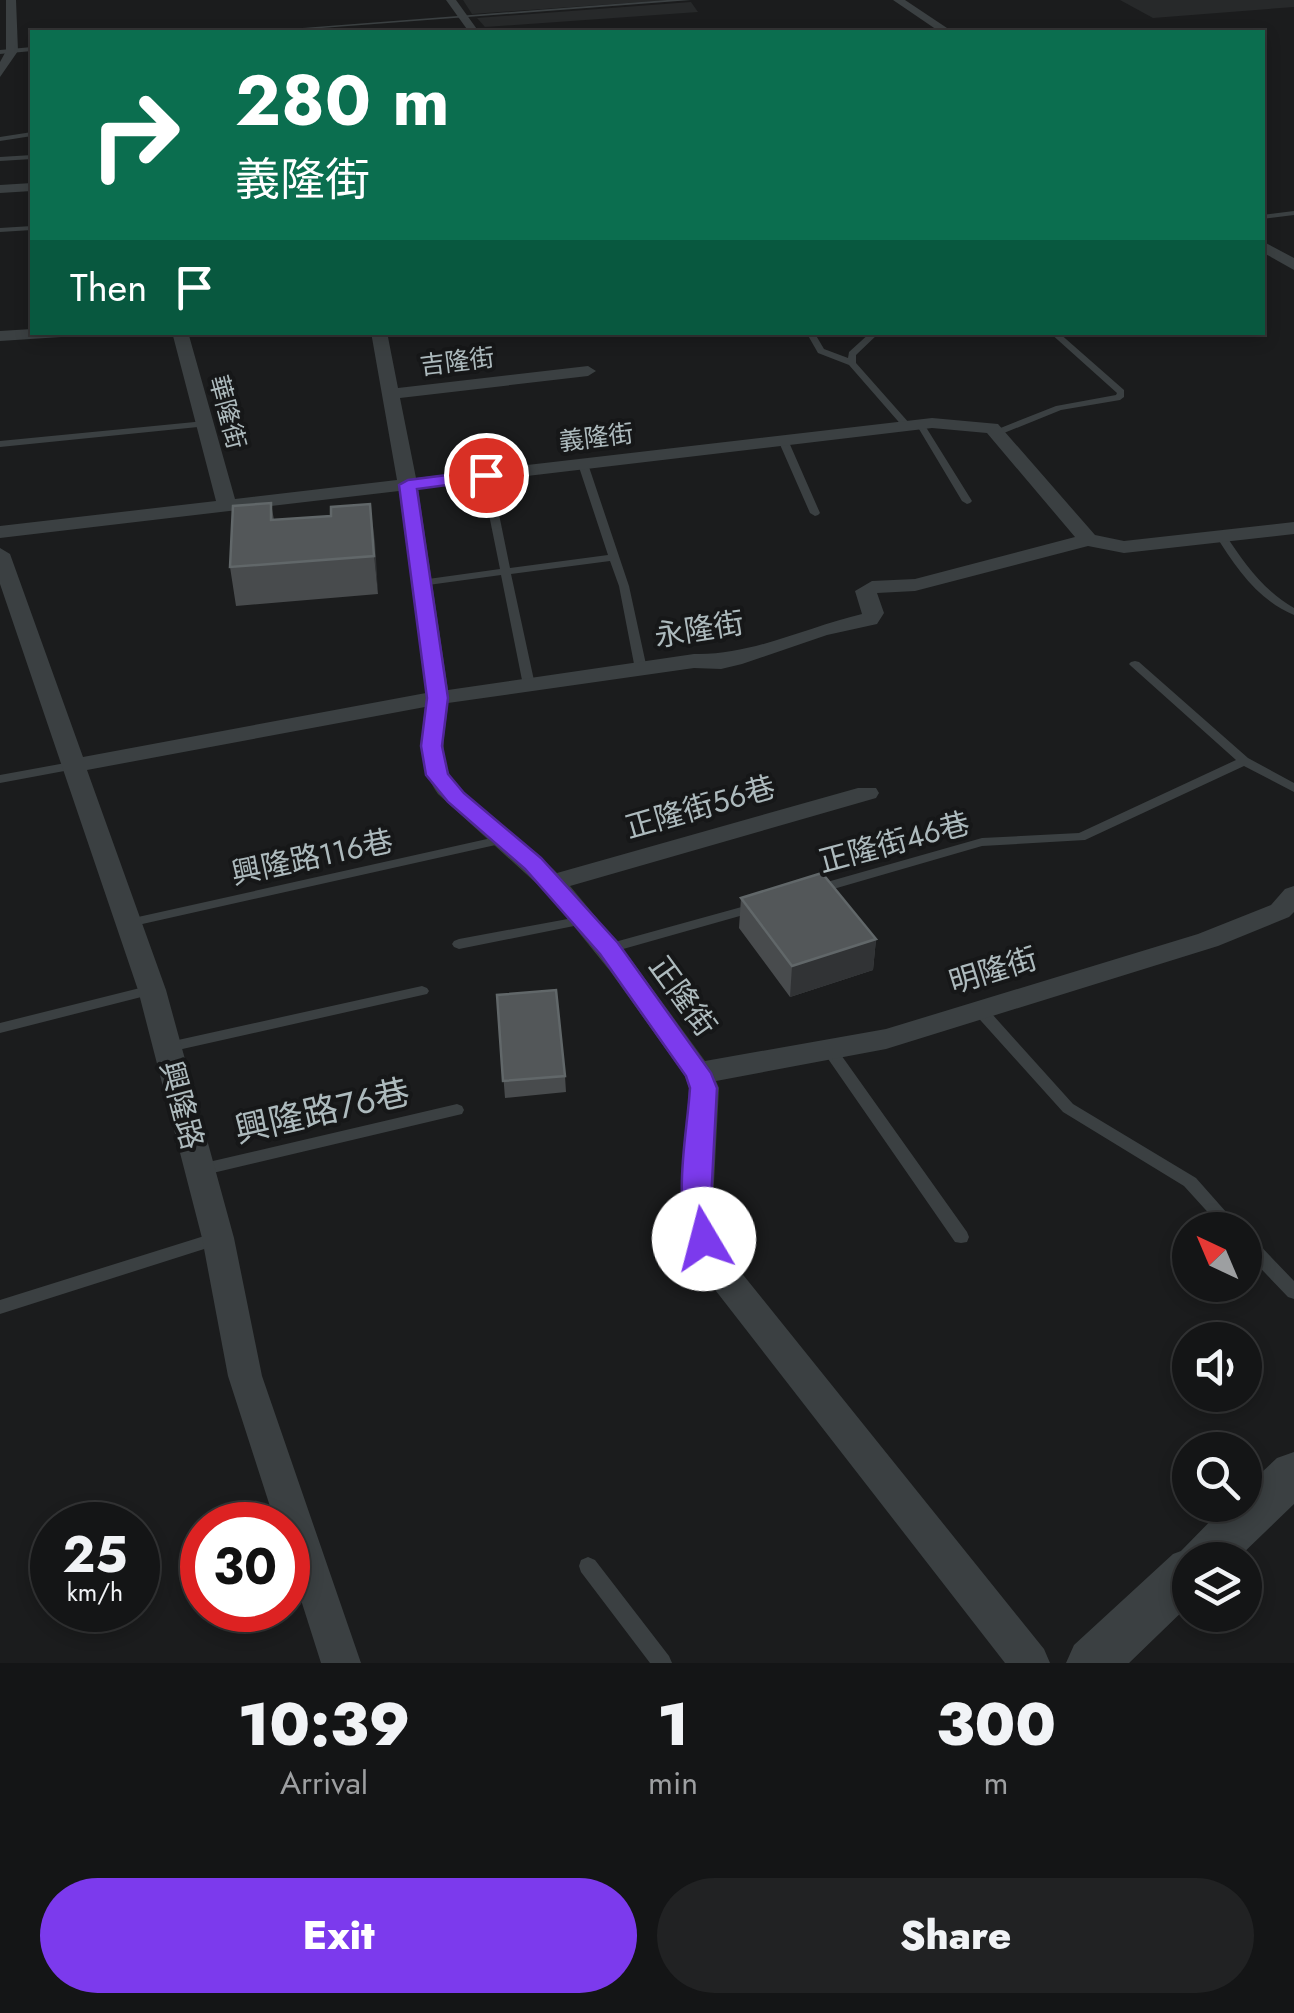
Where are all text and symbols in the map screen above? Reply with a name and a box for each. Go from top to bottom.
text: 280 m [235,50,450,151]
icon: right [70,70,200,200]
text: 義隆街 [235,147,370,212]
text: Then [70,260,147,315]
icon: arrive [167,260,222,315]
street label: 吉隆街 [418,339,496,383]
street label: 華隆街 [201,371,255,453]
street label: 義隆街 [557,415,635,459]
pin [444,433,529,518]
icon: arrive [459,448,514,503]
street label: 永隆街 [651,601,747,657]
street label: 正隆街56巷 [620,765,780,849]
street label: 正隆街46巷 [814,801,974,883]
street label: 興隆路116巷 [227,819,397,895]
street label: 明隆街 [944,936,1042,1004]
street label: 正隆街 [639,947,727,1045]
street label: 興隆路 [150,1056,214,1154]
street label: 興隆路76巷 [229,1067,415,1155]
position arrow [652,1187,756,1291]
north arrow [1172,1212,1262,1302]
map controls [1172,1212,1262,1632]
button: sound [1172,1322,1262,1412]
button: search [1172,1432,1262,1522]
speed limit sign: 30 [180,1502,310,1632]
text: 25 [62,1518,128,1591]
button: layers [1172,1542,1262,1632]
text: km/h [67,1574,123,1610]
text: 10:39 [238,1681,410,1768]
text: 1 [657,1681,689,1768]
text: 300 [936,1681,1056,1768]
text: Arrival [280,1760,368,1806]
text: min [648,1760,698,1806]
text: m [984,1760,1009,1806]
button: Exit [40,1878,637,1993]
button: Share [657,1878,1254,1993]

